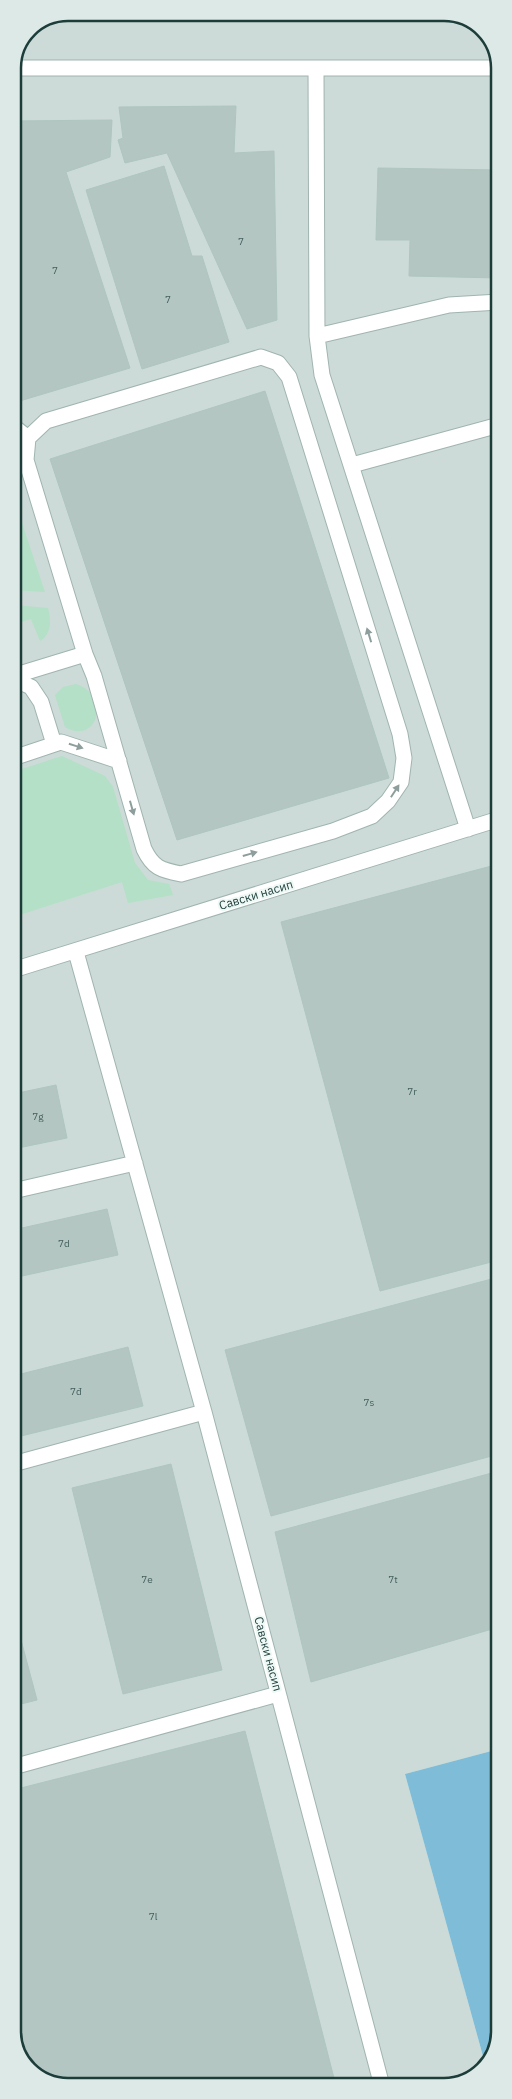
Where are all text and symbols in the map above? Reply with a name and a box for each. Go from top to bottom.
house number: 7 [238,235,244,248]
house number: 7 [52,264,58,277]
house number: 7 [165,293,171,306]
one-way arrow [365,628,373,643]
one-way arrow [68,743,83,751]
one-way arrow [390,784,400,798]
one-way arrow [129,800,137,815]
one-way arrow [242,850,257,858]
street label: Савски насип [217,876,295,913]
house number: 7r [407,1085,417,1098]
house number: 7g [32,1110,44,1123]
house number: 7d [58,1237,70,1250]
house number: 7đ [70,1385,82,1398]
house number: 7s [364,1396,375,1409]
house number: 7e [141,1573,153,1586]
house number: 7t [388,1573,398,1586]
street label: Савски насип [251,1615,286,1693]
house number: 7l [149,1910,158,1923]

